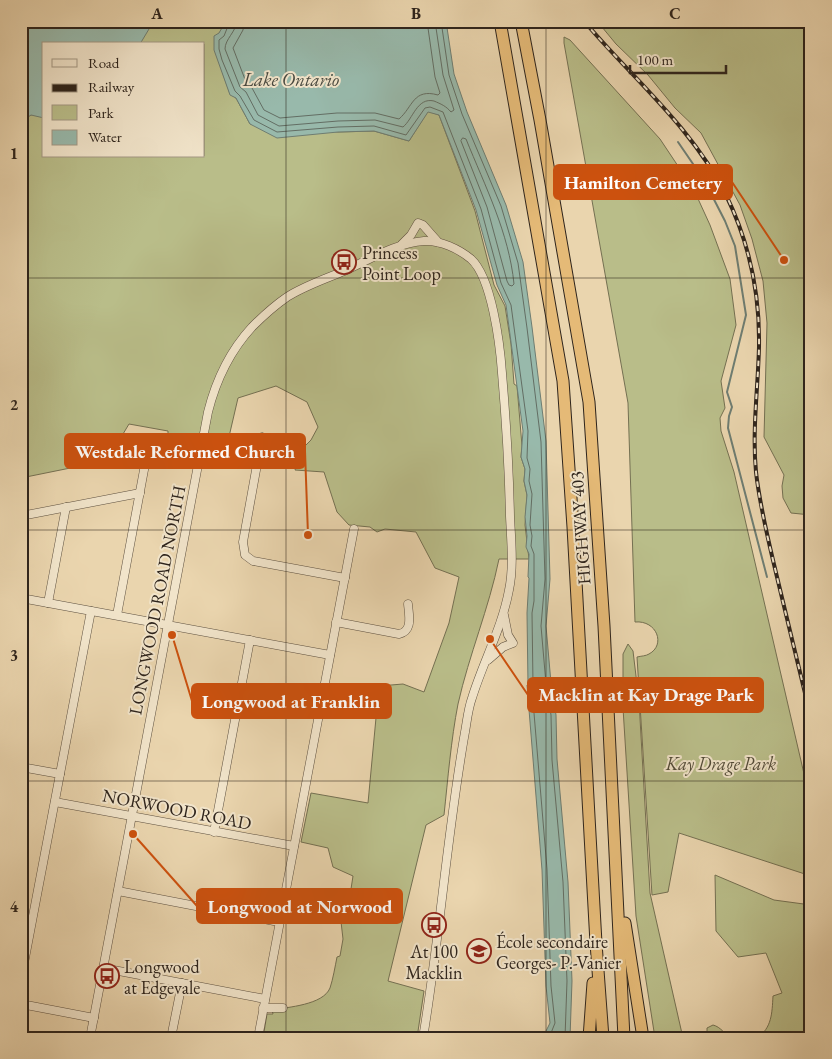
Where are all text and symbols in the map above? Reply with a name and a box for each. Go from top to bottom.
text: A [150,3,163,24]
text: B [411,3,421,24]
text: C [669,3,681,24]
legend [42,42,205,158]
scale bar [630,42,726,74]
text: 100 m [637,50,674,69]
text: Road [88,53,120,72]
water label: Lake Ontario [242,67,339,92]
text: Railway [88,77,135,96]
text: Park [88,103,115,122]
text: Water [88,127,122,146]
text: 1 [10,143,18,164]
callout: Hamilton Cemetery [554,165,732,199]
text: Hamilton Cemetery [564,170,723,195]
place label: Princess Point Loop [362,241,441,285]
bus stop icon: Princess Point Loop [331,249,357,275]
text: 2 [10,394,19,415]
callout: Westdale Reformed Church [65,434,305,468]
text: Westdale Reformed Church [75,439,296,464]
street label: HIGHWAY 403 [565,471,595,585]
street label: LONGWOOD ROAD NORTH [123,483,191,717]
text: 3 [10,645,18,666]
callout: Macklin at Kay Drage Park [528,678,763,712]
text: Macklin at Kay Drage Park [538,682,754,707]
callout: Longwood at Franklin [192,684,391,718]
text: Longwood at Franklin [202,689,381,714]
park label: Kay Drage Park [665,752,776,776]
street label: NORWOOD ROAD [101,783,253,835]
callout: Longwood at Norwood [197,889,402,923]
text: Longwood at Norwood [207,894,393,919]
text: 4 [10,896,19,917]
bus stop icon: At 100 Macklin [421,912,447,938]
place label: École secondaire Georges- P.-Vanier [496,930,621,974]
school or university icon: École secondaire Georges- P.-Vanier [466,938,492,964]
place label: At 100 Macklin [405,940,463,984]
place label: Longwood at Edgevale [124,955,200,999]
bus stop icon: Longwood at Edgevale [94,963,120,989]

